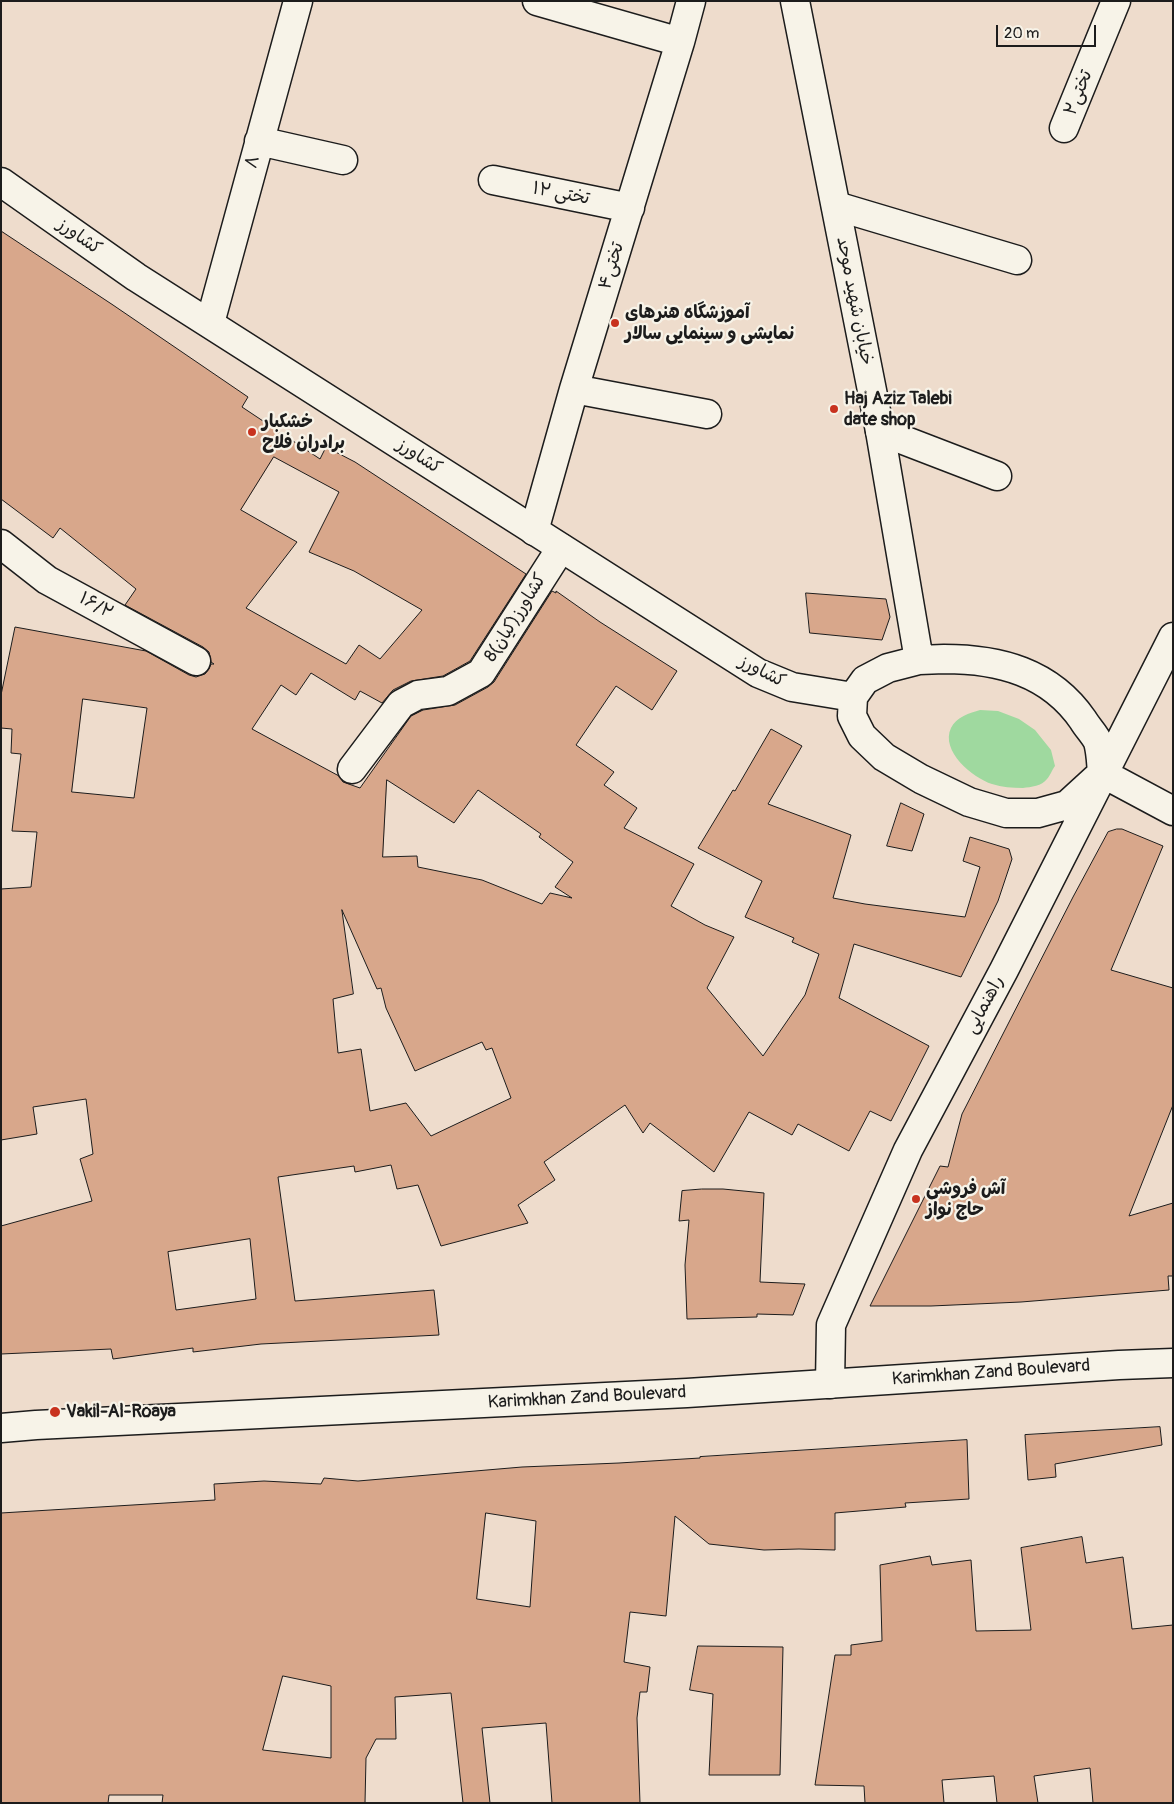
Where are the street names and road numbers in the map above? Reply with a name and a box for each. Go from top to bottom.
street label: تختی۲ [1060,67,1098,119]
street label: ۸ [241,153,265,171]
street label: ۱۲ تختی [531,178,591,210]
street label: کشاورز [53,214,105,260]
street label: خیابان شهید موحد [831,235,877,367]
street label: تختی۴ [595,240,629,292]
street label: کشاورز [392,434,446,480]
street label: 8کشاورز(کیان) [480,570,552,666]
street label: ۱۶/۲ [75,588,117,624]
street label: کشاورز [735,651,789,693]
street label: راهنمایی [961,972,1009,1038]
street label: Karimkhan Zand Boulevard [891,1355,1091,1391]
street label: Karimkhan Zand Boulevard [487,1382,687,1414]

